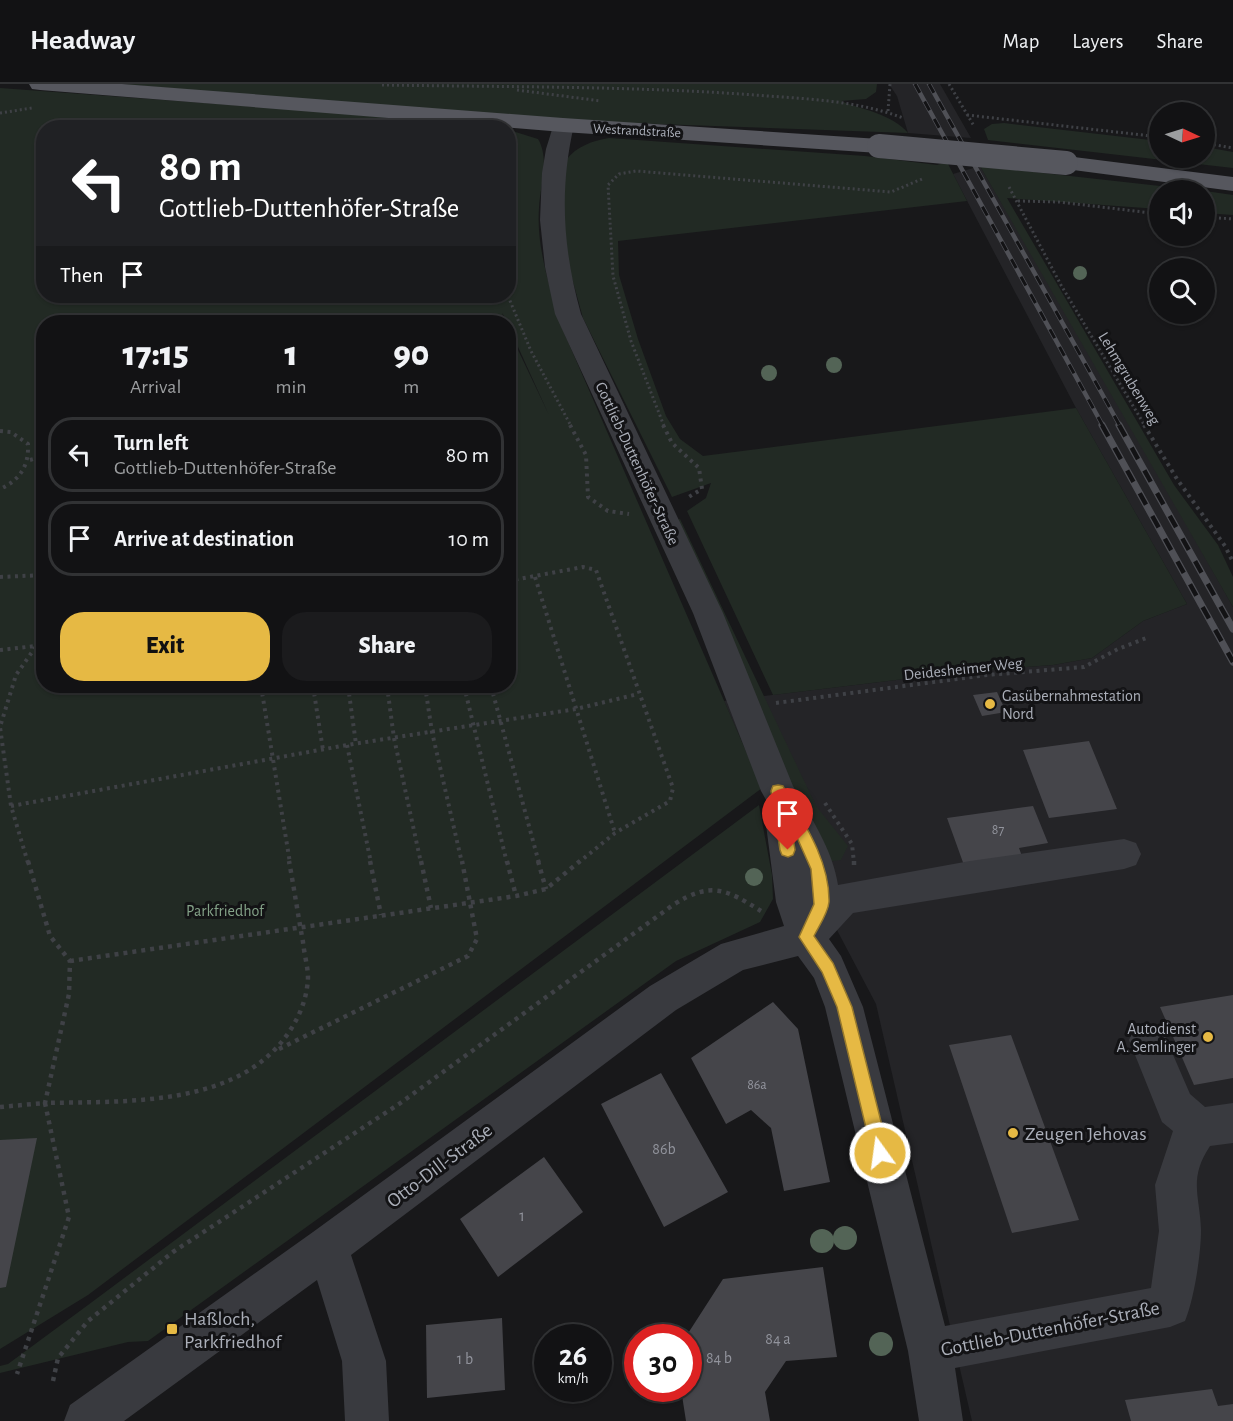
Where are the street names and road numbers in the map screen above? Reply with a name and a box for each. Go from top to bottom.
street label: Westrandstraße [593,122,681,140]
street label: Lehmgrubenweg [1095,329,1163,428]
street label: Gottlieb-Duttenhöfer-Straße [592,379,682,547]
street label: Deidesheimer Weg [903,655,1023,683]
street label: Otto-Dill-Straße [383,1120,496,1212]
street label: Gottlieb-Duttenhöfer-Straße [939,1298,1161,1360]

